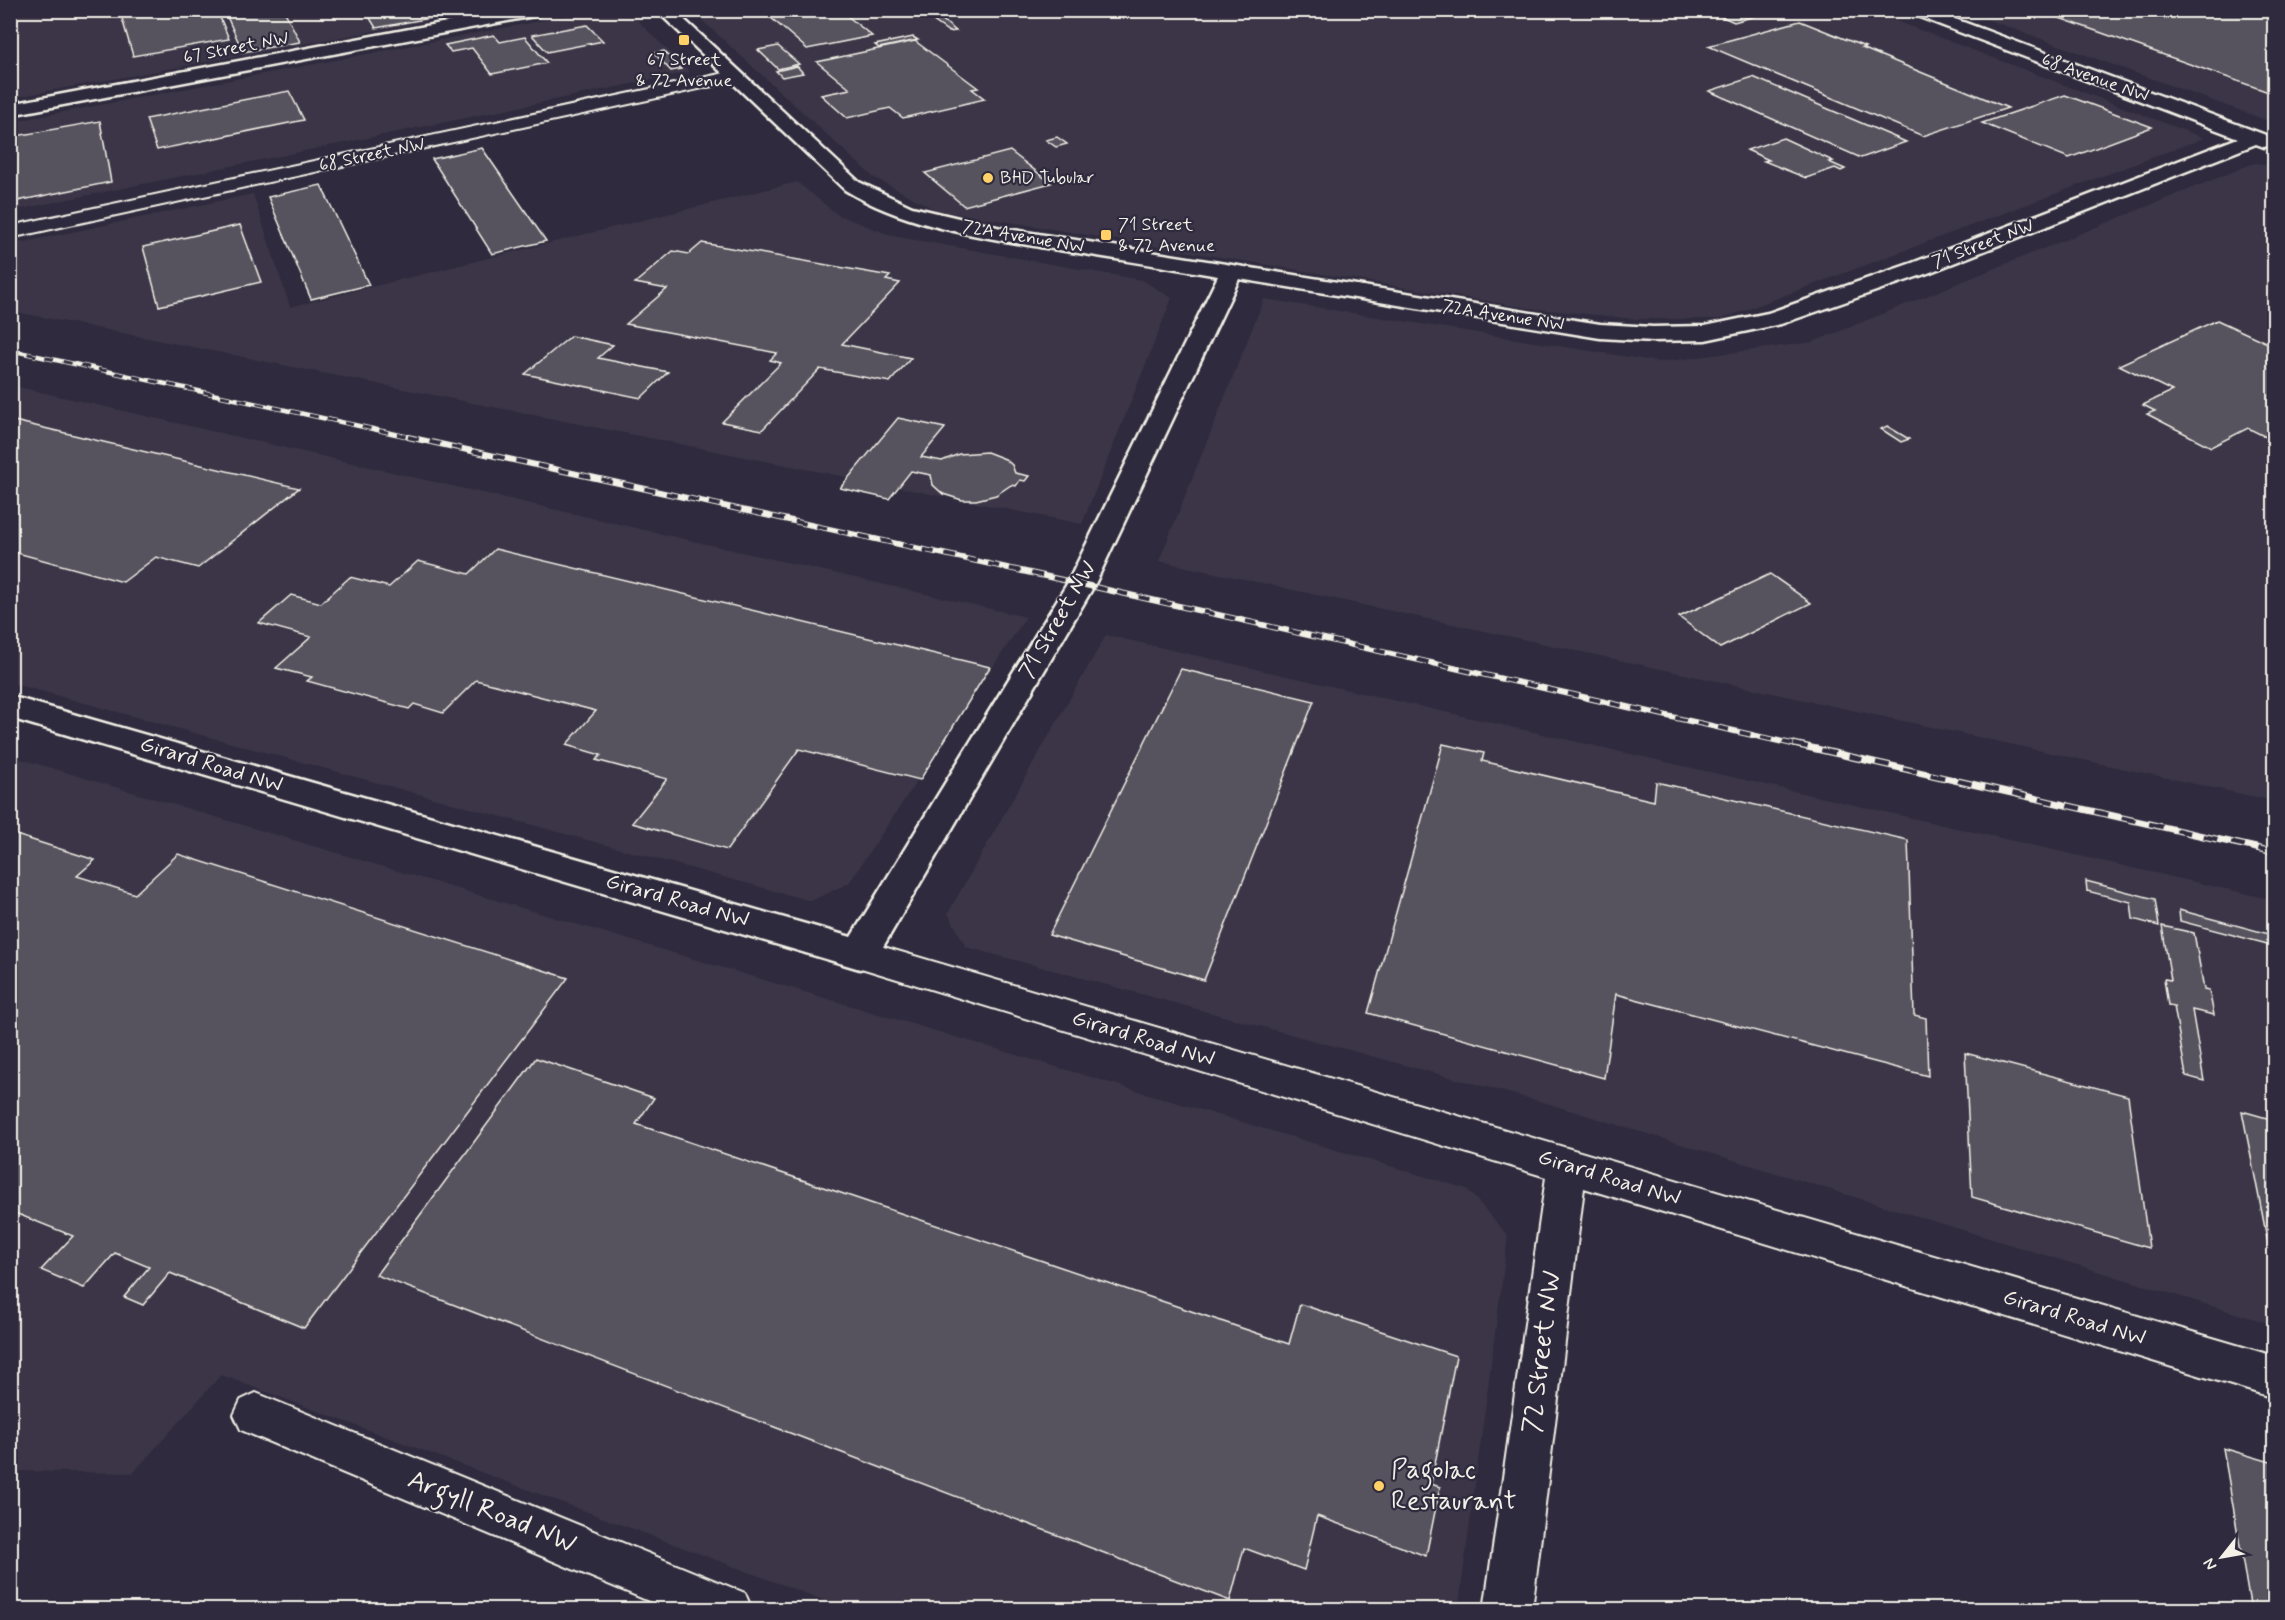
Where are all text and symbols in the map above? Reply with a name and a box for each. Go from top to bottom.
street label: 67 Street NW [181,26,291,70]
marker: 67 Street & 72 Avenue [677,33,691,47]
place label: 67 Street & 72 Avenue [636,48,733,93]
street label: 68 Avenue NW [2038,48,2152,108]
street label: 68 Street NW [317,132,427,178]
place label: BHD Tubular [1000,166,1095,190]
marker: BHD Tubular [981,171,995,185]
place label: 71 Street & 72 Avenue [1118,213,1215,258]
street label: 72A Avenue NW [960,214,1086,260]
street label: 71 Street NW [1929,214,2037,274]
marker: 71 Street & 72 Avenue [1099,228,1113,242]
street label: 72A Avenue NW [1440,295,1566,337]
street label: 71 Street NW [1013,556,1103,684]
street label: Girard Road NW [136,730,286,800]
street label: Girard Road NW [602,867,752,935]
street label: Girard Road NW [1068,1004,1218,1074]
street label: Girard Road NW [1534,1143,1684,1213]
street label: 72 Street NW [1515,1269,1569,1435]
street label: Girard Road NW [1999,1283,2149,1353]
place label: Pagolac Restaurant [1391,1453,1517,1519]
street label: Argyll Road NW [401,1462,581,1565]
marker: Pagolac Restaurant [1372,1479,1386,1493]
north arrow [2192,1527,2252,1587]
text: N [2199,1554,2222,1574]

